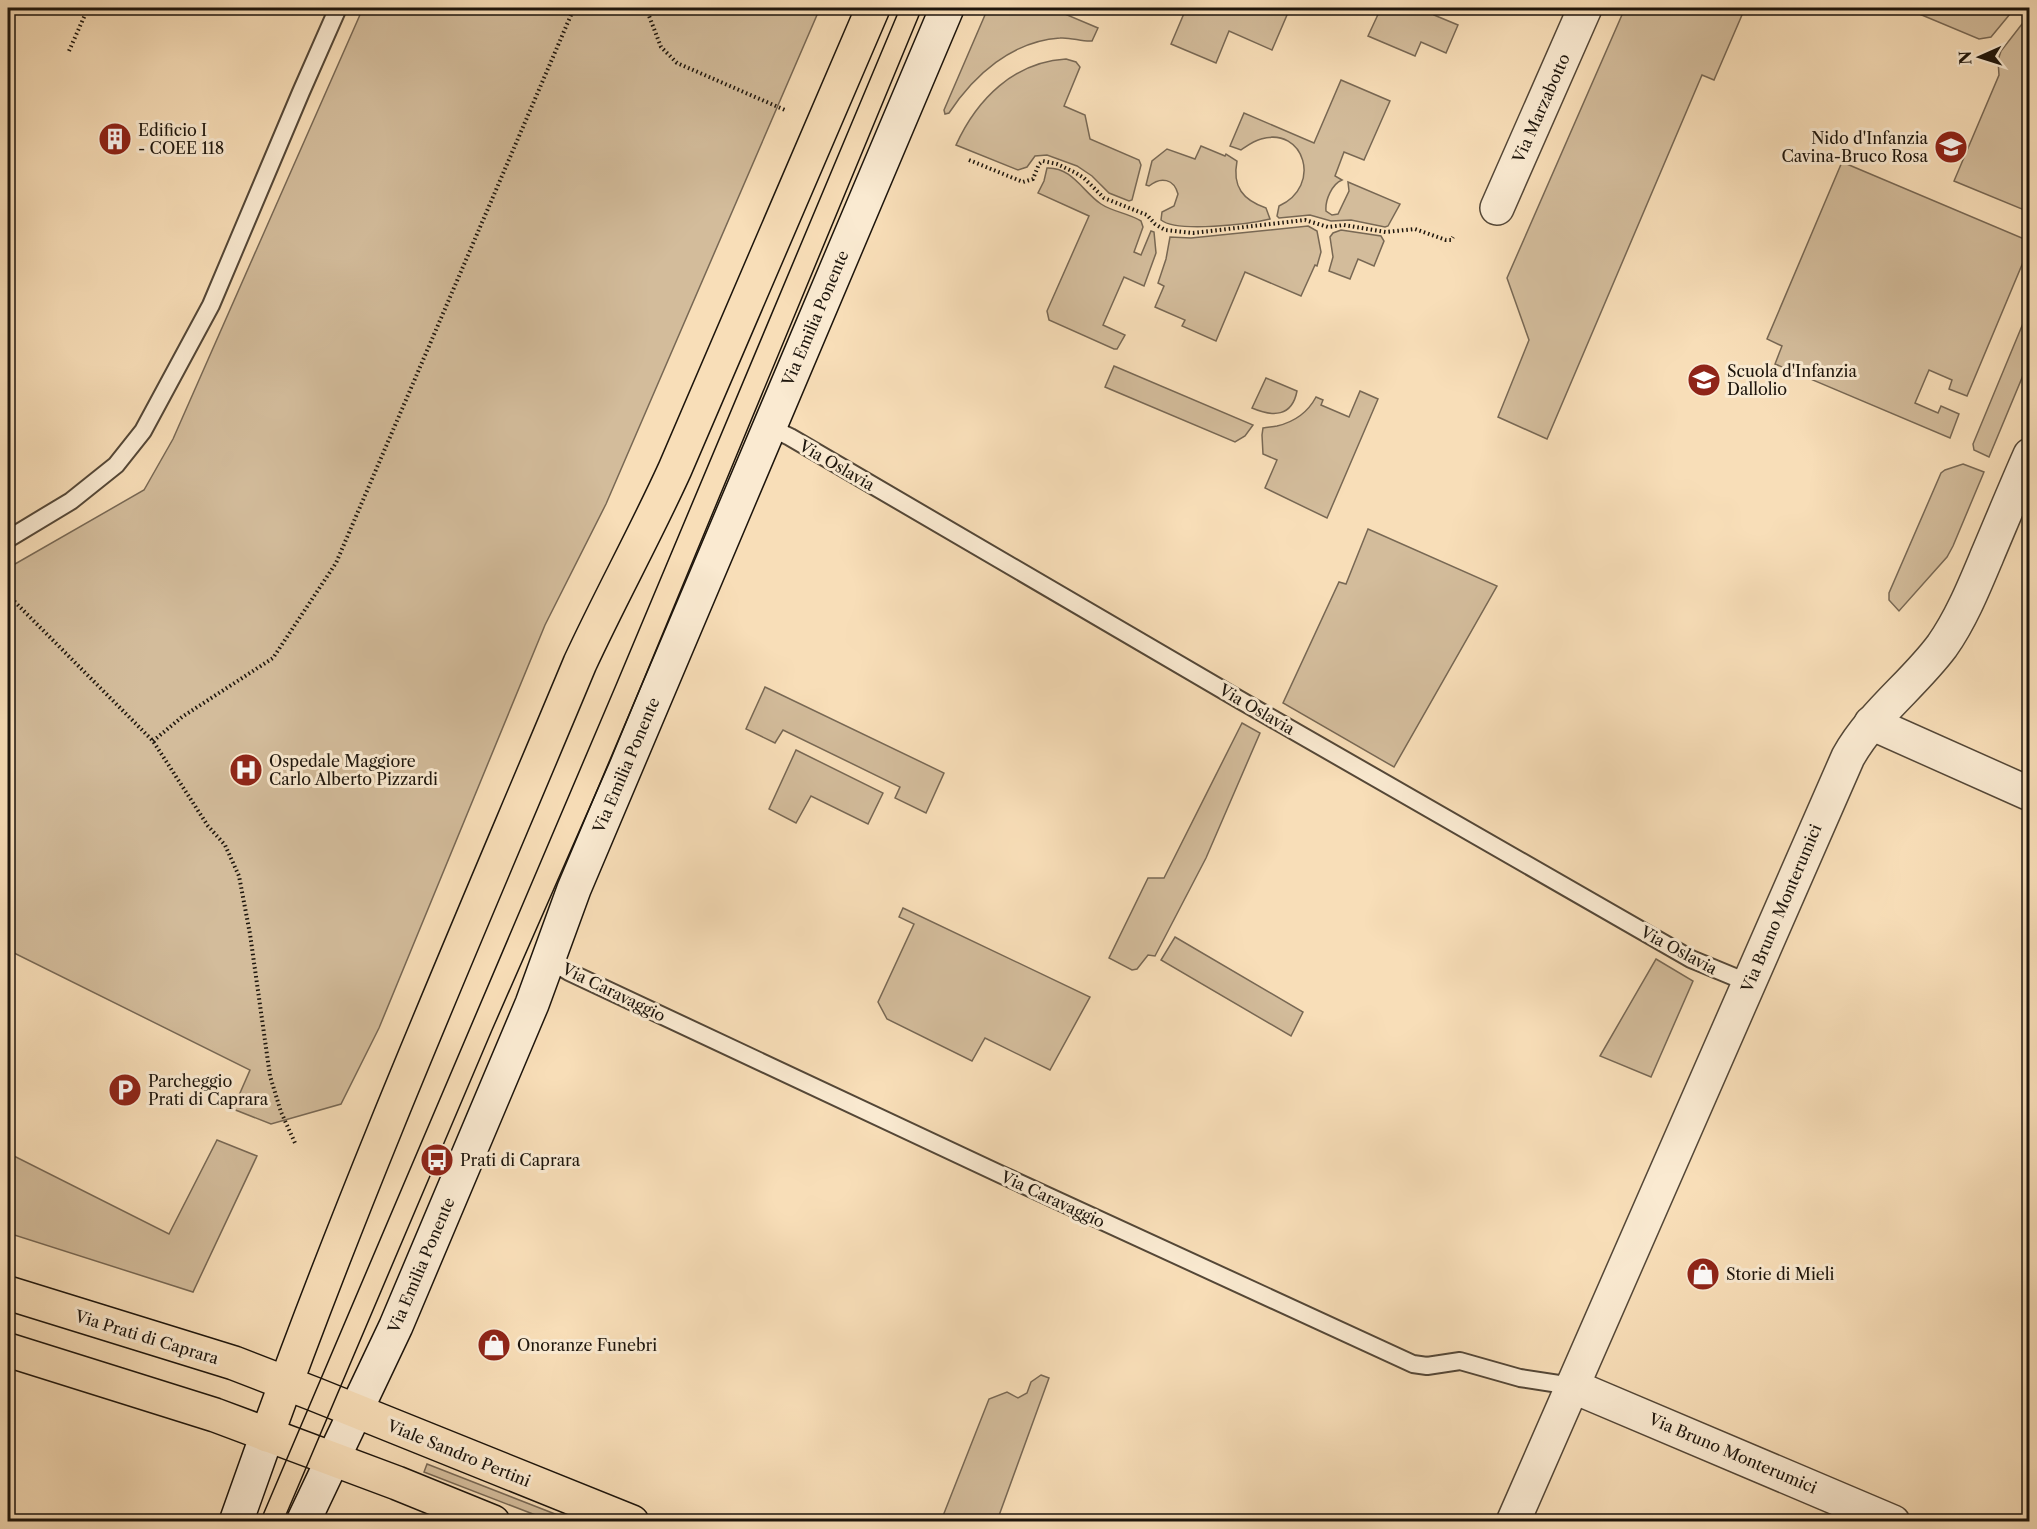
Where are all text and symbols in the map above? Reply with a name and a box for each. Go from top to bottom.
north arrow [1950,27,2010,87]
street label: Via Marzabotto [1508,50,1574,167]
text: N [1955,50,1975,65]
place label: Edificio I - COEE 118 [138,120,224,158]
building icon: Edificio I - COEE 118 [97,121,133,157]
place label: Nido d'Infanzia Cavina-Bruco Rosa [1782,128,1929,166]
school or university icon: Nido d'Infanzia Cavina-Bruco Rosa [1933,129,1969,165]
street label: Via Emilia Ponente [777,247,853,390]
place label: Scuola d'Infanzia Dallolio [1727,361,1857,399]
school or university icon: Scuola d'Infanzia Dallolio [1686,362,1722,398]
street label: Via Oslavia [795,435,879,495]
street label: Via Oslavia [1215,679,1299,739]
street label: Via Emilia Ponente [588,694,664,837]
place label: Ospedale Maggiore Carlo Alberto Pizzardi [269,751,438,789]
hospital icon: Ospedale Maggiore Carlo Alberto Pizzardi [228,752,264,788]
street label: Via Bruno Monterumici [1736,821,1826,996]
street label: Via Oslavia [1636,921,1721,979]
street label: Via Caravaggio [558,958,669,1026]
place label: Parcheggio Prati di Caprara [148,1071,269,1109]
parking icon: Parcheggio Prati di Caprara [107,1072,143,1108]
bus stop icon: Prati di Caprara [419,1142,455,1178]
place label: Prati di Caprara [460,1150,581,1170]
street label: Via Caravaggio [997,1166,1108,1232]
street label: Via Emilia Ponente [383,1194,459,1337]
shop icon: Storie di Mieli [1685,1256,1721,1292]
place label: Storie di Mieli [1726,1264,1834,1284]
street label: Via Prati di Caprara [72,1305,222,1369]
shop icon: Onoranze Funebri [476,1327,512,1363]
place label: Onoranze Funebri [517,1335,657,1355]
street label: Via Bruno Monterumici [1645,1408,1820,1498]
street label: Viale Sandro Pertini [384,1415,534,1491]

